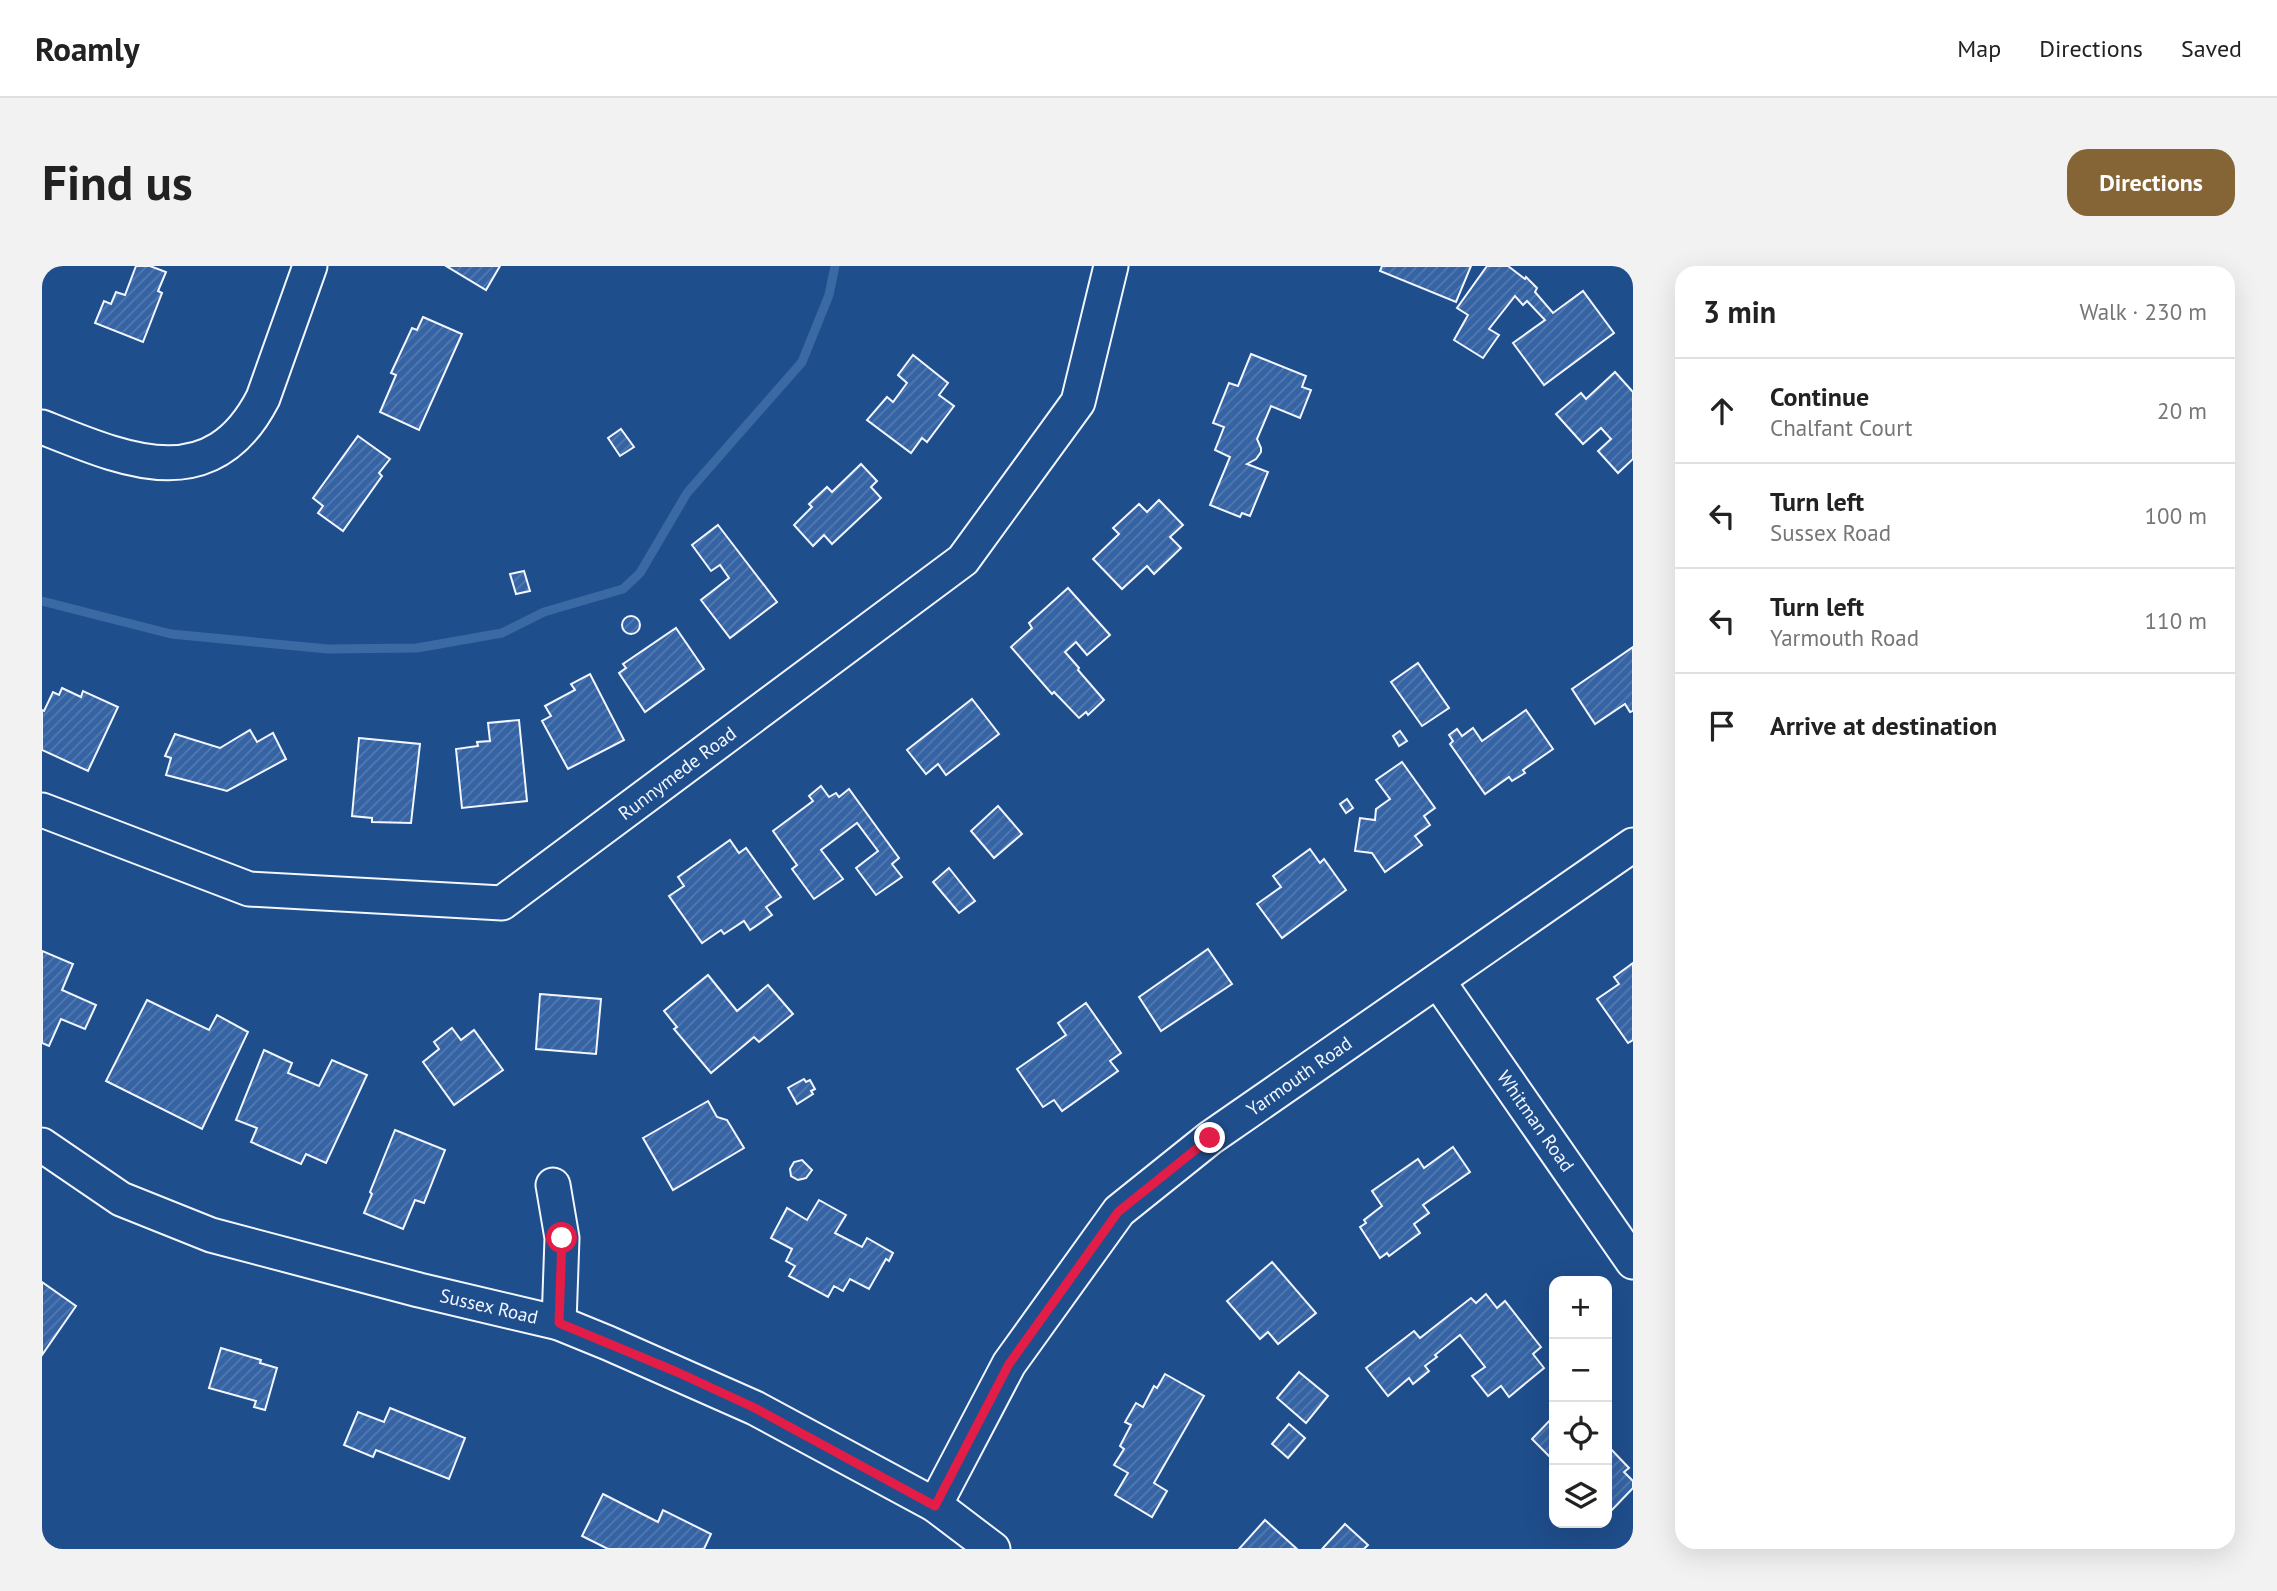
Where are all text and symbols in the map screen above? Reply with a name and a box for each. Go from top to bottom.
text: Roamly [35,27,139,70]
text: Map [1957,33,2001,64]
text: Directions [2039,33,2143,64]
text: Saved [2181,33,2242,64]
button: Directions [2067,149,2235,216]
text: Find us [42,150,193,214]
text: 3 min [1703,292,1776,331]
text: Walk · 230 m [2080,297,2207,326]
text: Continue [1770,380,1869,413]
icon: ahead [1703,392,1741,430]
text: 20 m [2157,396,2207,425]
text: Chalfant Court [1770,413,1912,442]
text: Turn left [1770,485,1864,518]
icon: left [1703,497,1741,535]
text: 100 m [2145,501,2207,530]
text: Sussex Road [1770,518,1891,547]
text: Turn left [1770,590,1864,623]
icon: left [1703,602,1741,640]
text: 110 m [2145,606,2207,635]
text: Yarmouth Road [1770,623,1919,652]
icon: arrive [1703,707,1741,745]
text: Arrive at destination [1770,709,1997,742]
street label: Runnymede Road [613,721,741,825]
street label: Yarmouth Road [1242,1031,1356,1121]
street label: Whitman Road [1492,1066,1580,1176]
route end [1194,1122,1225,1153]
route start [546,1222,577,1253]
map controls [1549,1276,1612,1528]
button: + [1549,1276,1612,1339]
street label: Sussex Road [438,1283,540,1329]
button: − [1549,1339,1612,1402]
button: locate [1549,1402,1612,1465]
button: layers [1549,1465,1612,1528]

